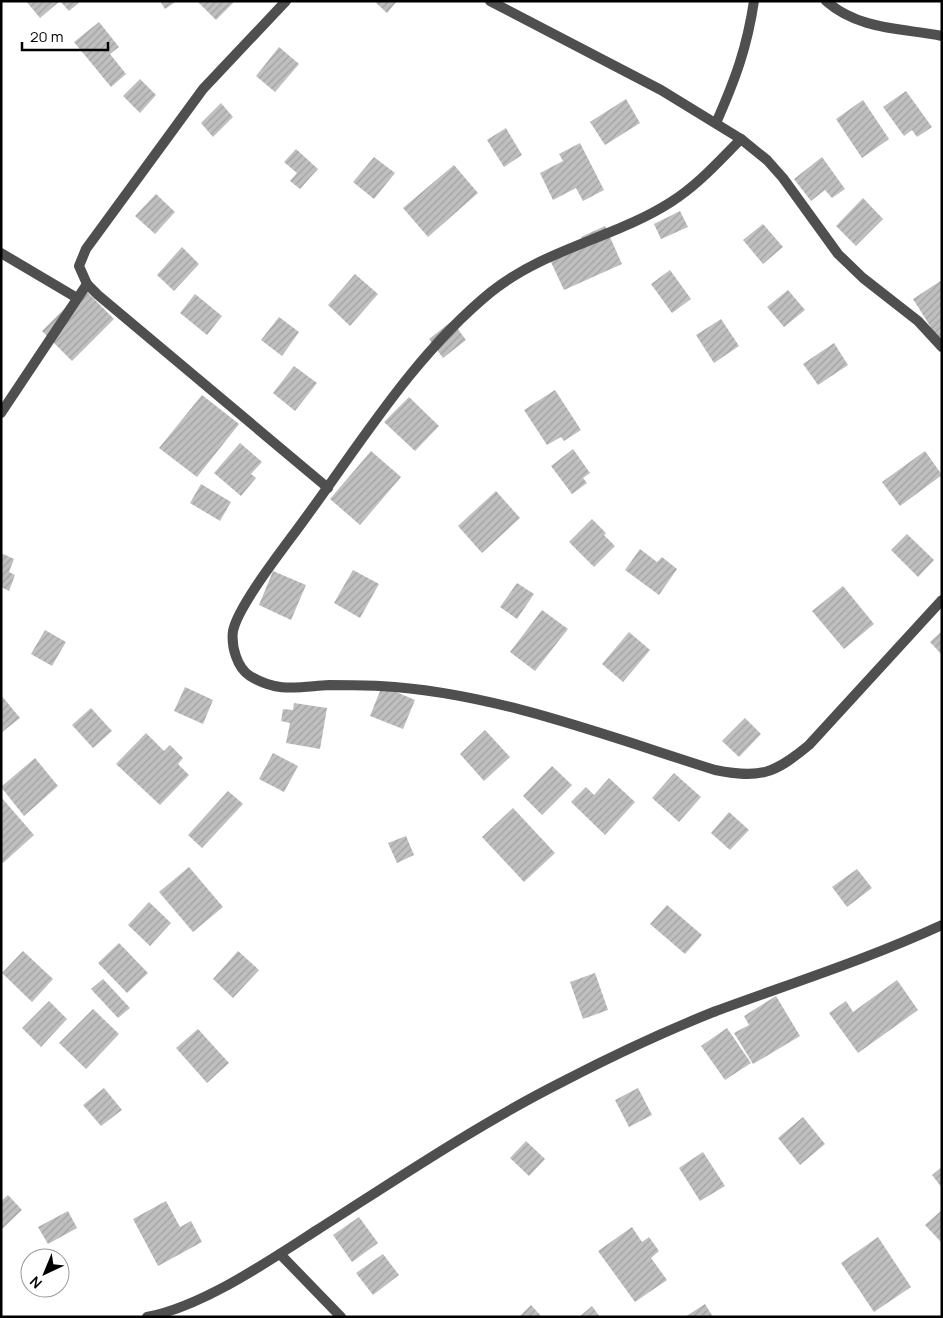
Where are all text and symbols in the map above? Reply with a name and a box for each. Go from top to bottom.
scale bar [22,20,109,52]
text: 20 m [30,26,63,47]
north arrow [20,1248,70,1298]
text: N [25,1272,46,1293]

